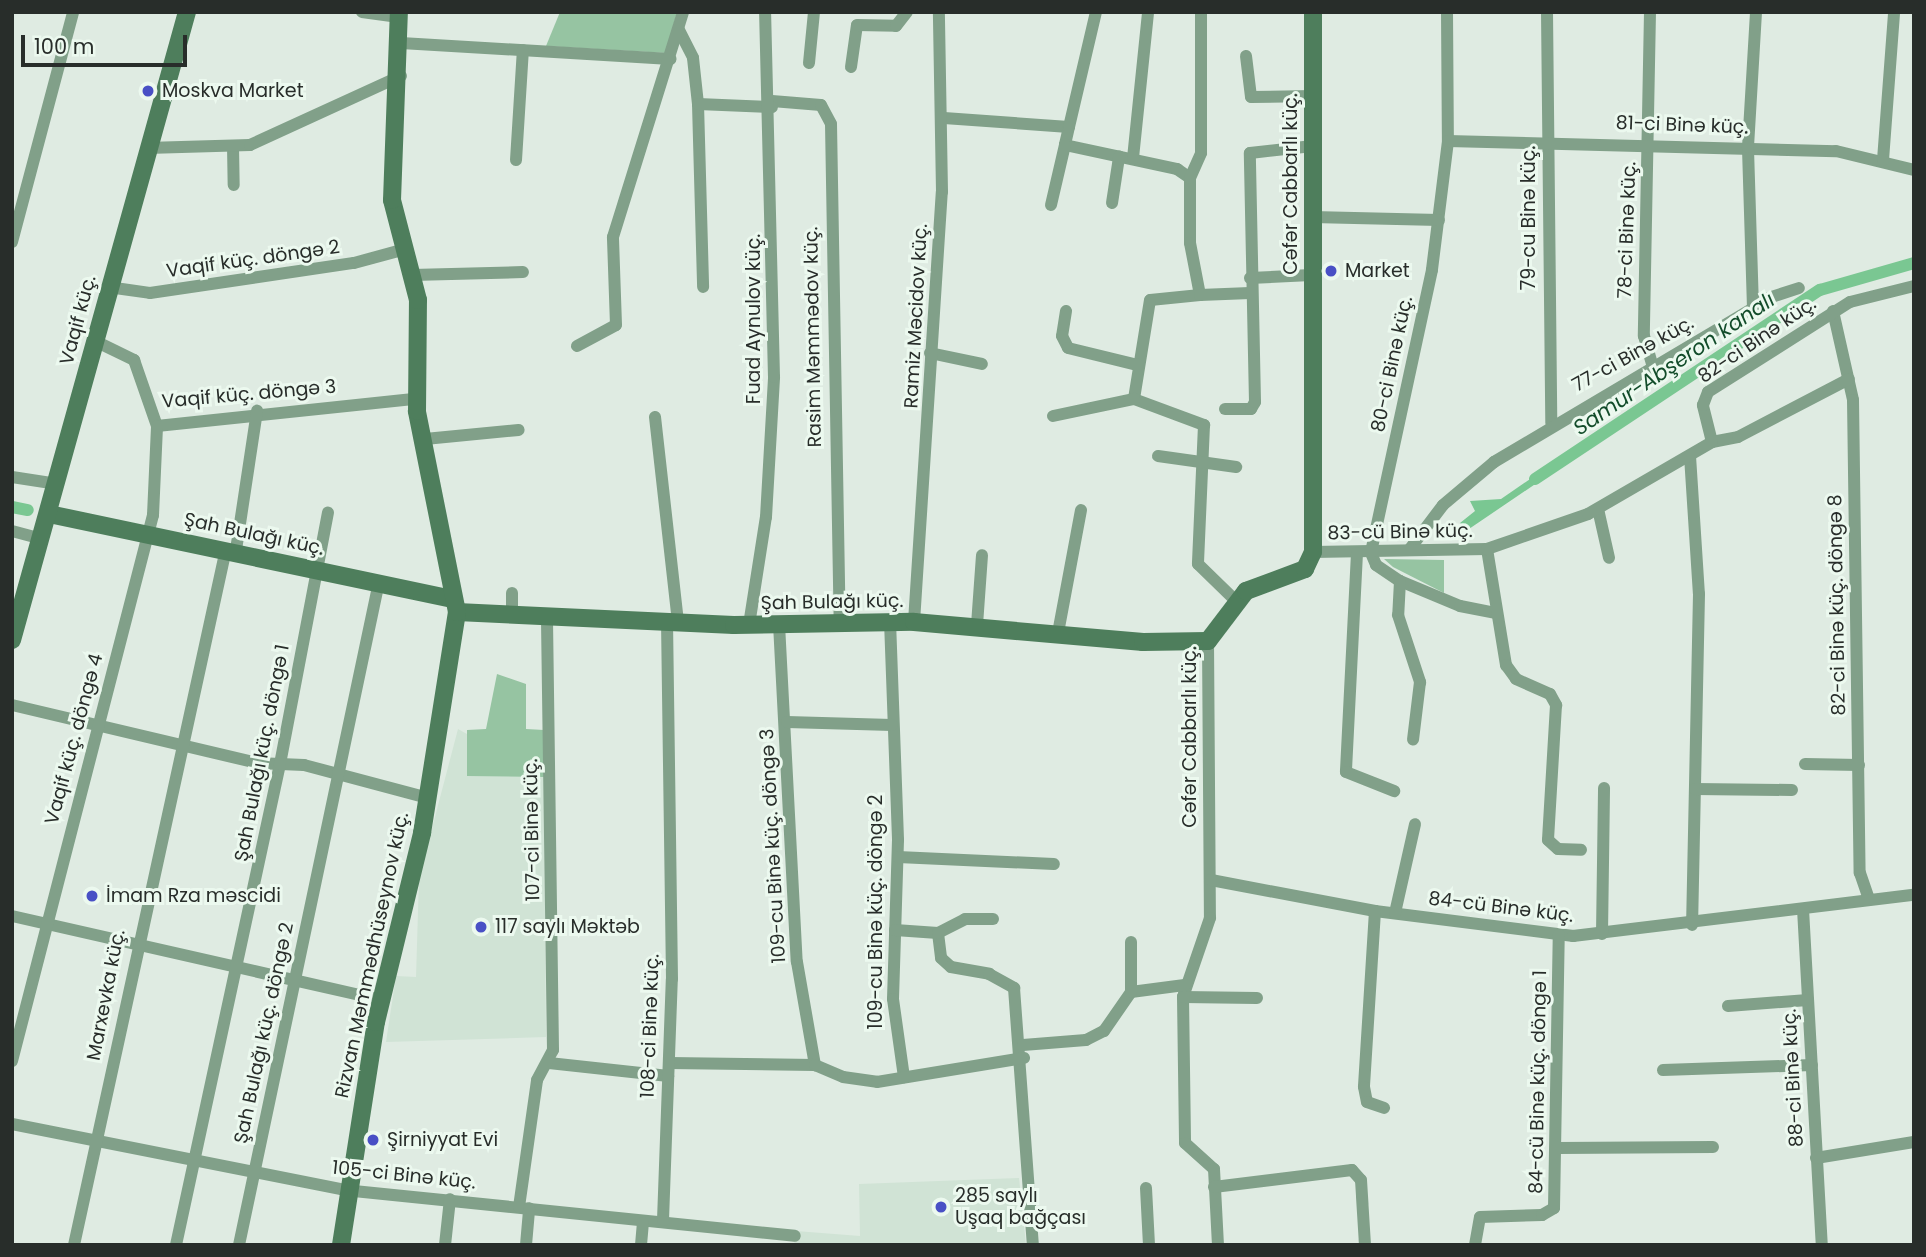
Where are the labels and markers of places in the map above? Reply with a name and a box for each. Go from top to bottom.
place label: Moskva Market [162,80,304,102]
marker: Moskva Market [140,83,156,99]
place label: Market [1345,260,1410,282]
marker: Market [1323,263,1339,279]
place label: İmam Rza məscidi [106,885,281,907]
marker: İmam Rza məscidi [84,888,100,904]
place label: 117 saylı Məktəb [495,916,640,938]
marker: 117 saylı Məktəb [473,919,489,935]
place label: Şirniyyat Evi [387,1129,498,1151]
marker: Şirniyyat Evi [365,1132,381,1148]
place label: 285 saylı Uşaq bağçası [955,1185,1086,1229]
marker: 285 saylı Uşaq bağçası [933,1199,949,1215]

